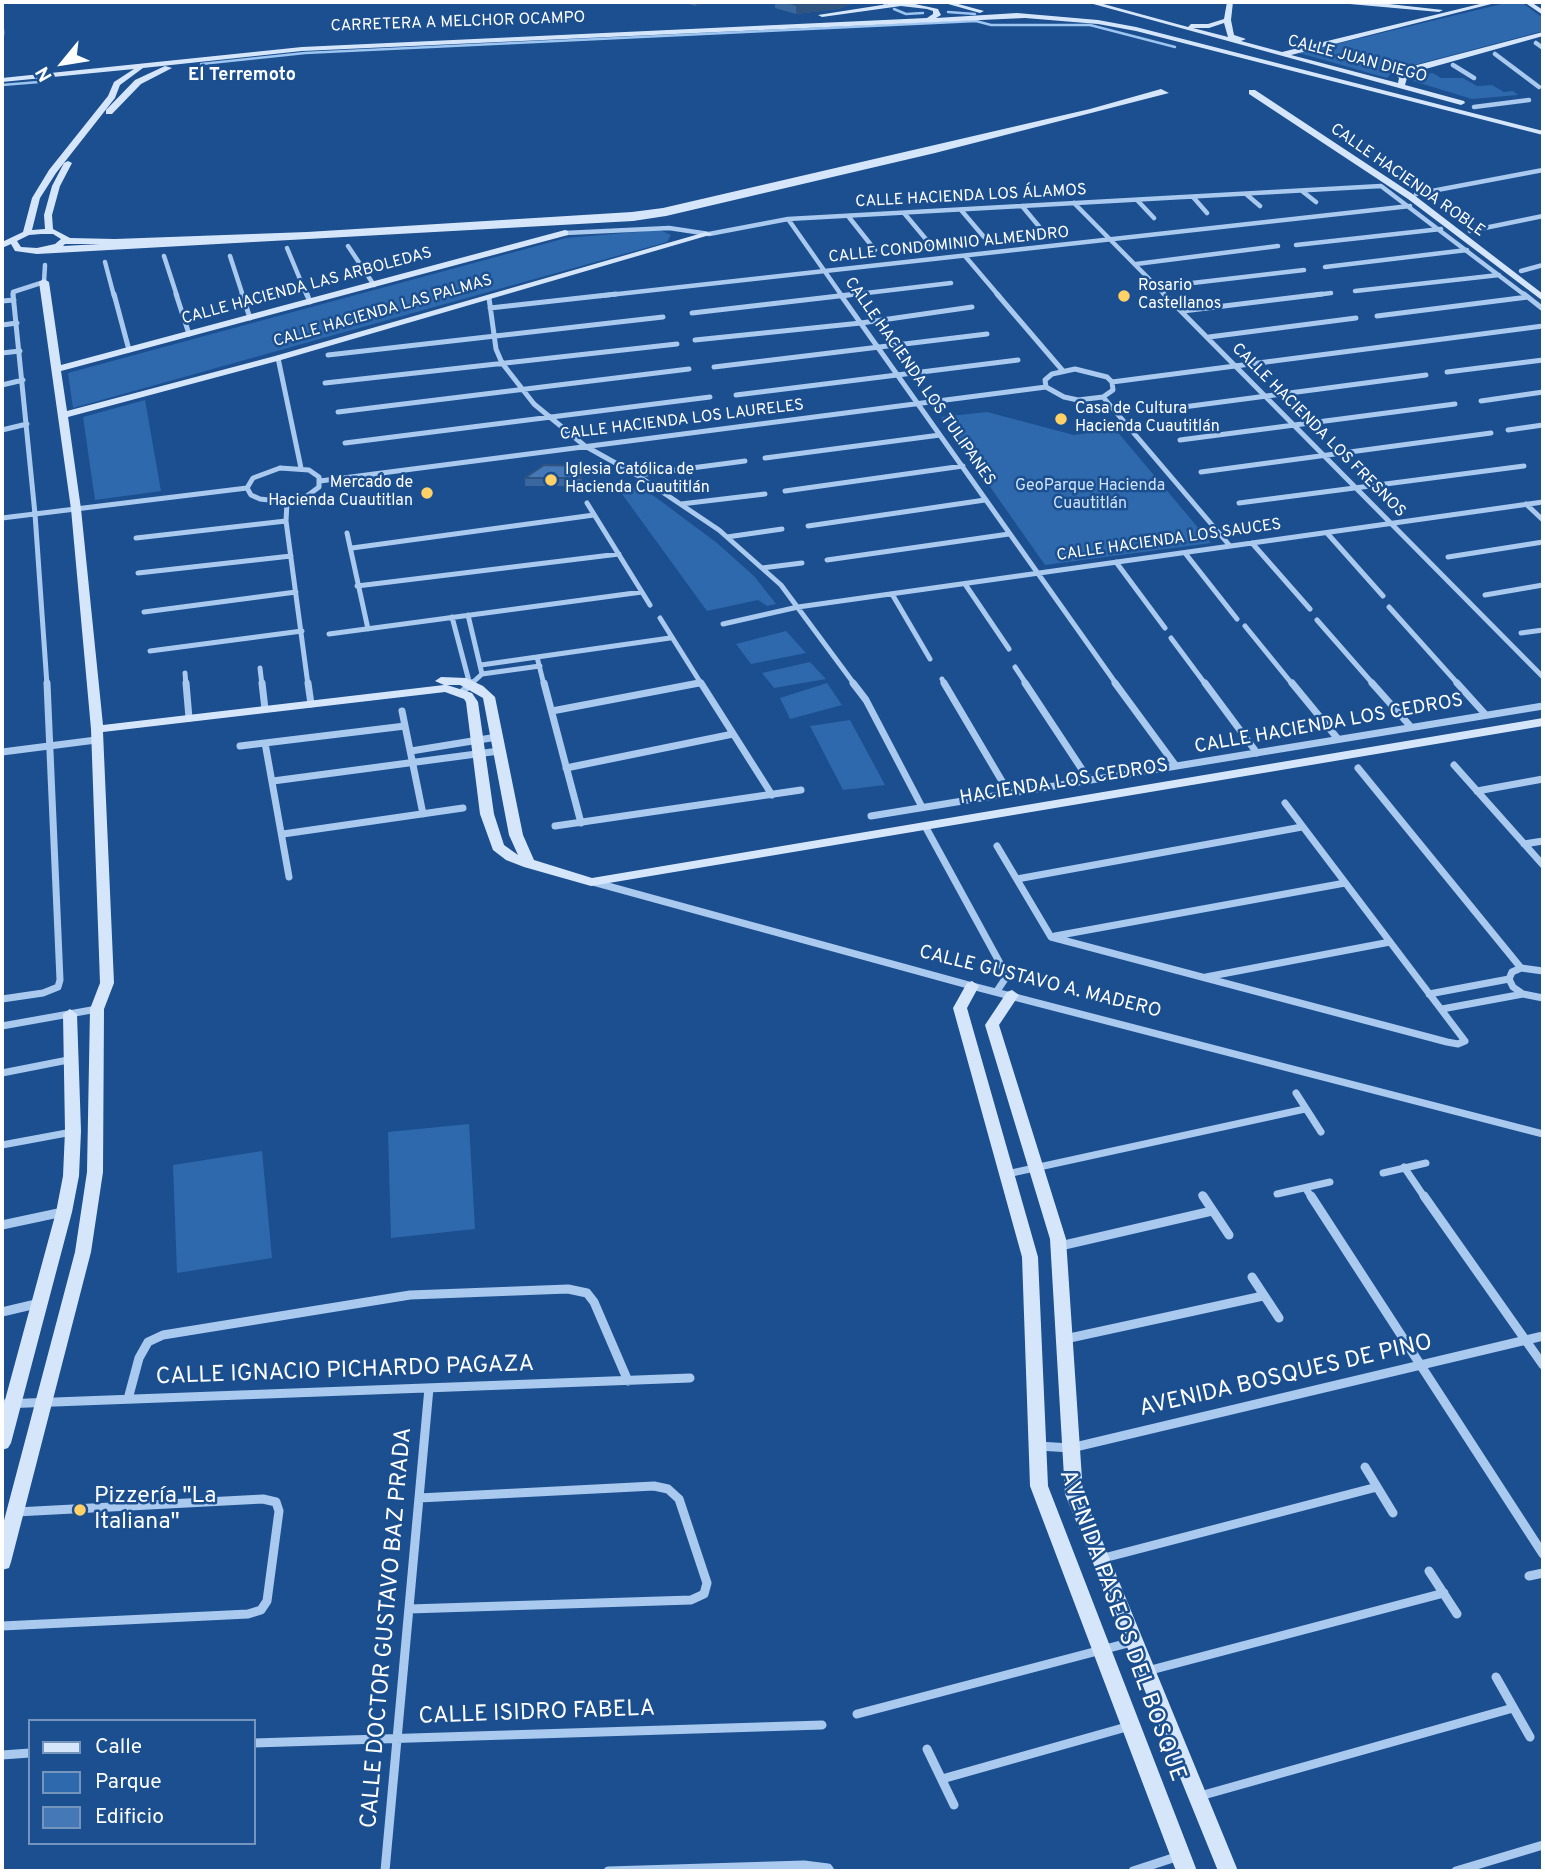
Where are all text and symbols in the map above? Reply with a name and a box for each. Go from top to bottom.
street label: CARRETERA A MELCHOR OCAMPO [330,9,586,37]
north arrow [28,28,98,98]
street label: CALLE JUAN DIEGO [1285,32,1429,88]
text: N [31,62,59,85]
district label: El Terremoto [188,65,296,87]
street label: CALLE HACIENDA ROBLE [1326,120,1488,242]
street label: CALLE HACIENDA LOS ÁLAMOS [855,181,1087,213]
street label: CALLE CONDOMINIO ALMENDRO [828,224,1070,268]
street label: CALLE HACIENDA LAS ARBOLEDAS [180,244,434,330]
street label: CALLE HACIENDA LAS PALMAS [271,272,495,352]
street label: CALLE HACIENDA LOS TULIPANES [839,274,999,490]
place label: Rosario Castellanos [1138,277,1221,315]
marker: Rosario Castellanos [1116,288,1132,304]
street label: CALLE HACIENDA LOS FRESNOS [1227,340,1409,522]
street label: CALLE HACIENDA LOS LAURELES [559,397,805,445]
place label: Casa de Cultura Hacienda Cuautitlán [1075,400,1220,438]
marker: Casa de Cultura Hacienda Cuautitlán [1053,411,1069,427]
place label: Iglesia Católica de Hacienda Cuautitlán [565,461,710,499]
marker: Iglesia Católica de Hacienda Cuautitlán [543,472,559,488]
place label: Mercado de Hacienda Cuautitlan [268,474,413,512]
park label: GeoParque Hacienda Cuautitlán [1015,477,1165,515]
marker: Mercado de Hacienda Cuautitlan [419,485,435,501]
street label: CALLE HACIENDA LOS SAUCES [1055,516,1283,566]
street label: CALLE HACIENDA LOS CEDROS [1193,690,1465,760]
street label: HACIENDA LOS CEDROS [958,755,1170,811]
street label: CALLE GUSTAVO A. MADERO [917,942,1163,1024]
street label: AVENIDA BOSQUES DE PINO [1137,1330,1435,1424]
street label: CALLE IGNACIO PICHARDO PAGAZA [155,1352,535,1392]
street label: CALLE DOCTOR GUSTAVO BAZ PRADA [357,1426,419,1830]
street label: AVENIDA PASEOS DEL BOSQUE [1052,1466,1190,1786]
place label: Pizzería "La Italiana" [94,1483,216,1537]
marker: Pizzería "La Italiana" [72,1502,88,1518]
street label: CALLE ISIDRO FABELA [418,1696,656,1732]
legend [28,1719,256,1845]
text: Calle [95,1734,142,1761]
text: Parque [95,1769,162,1796]
text: Edificio [95,1804,164,1831]

